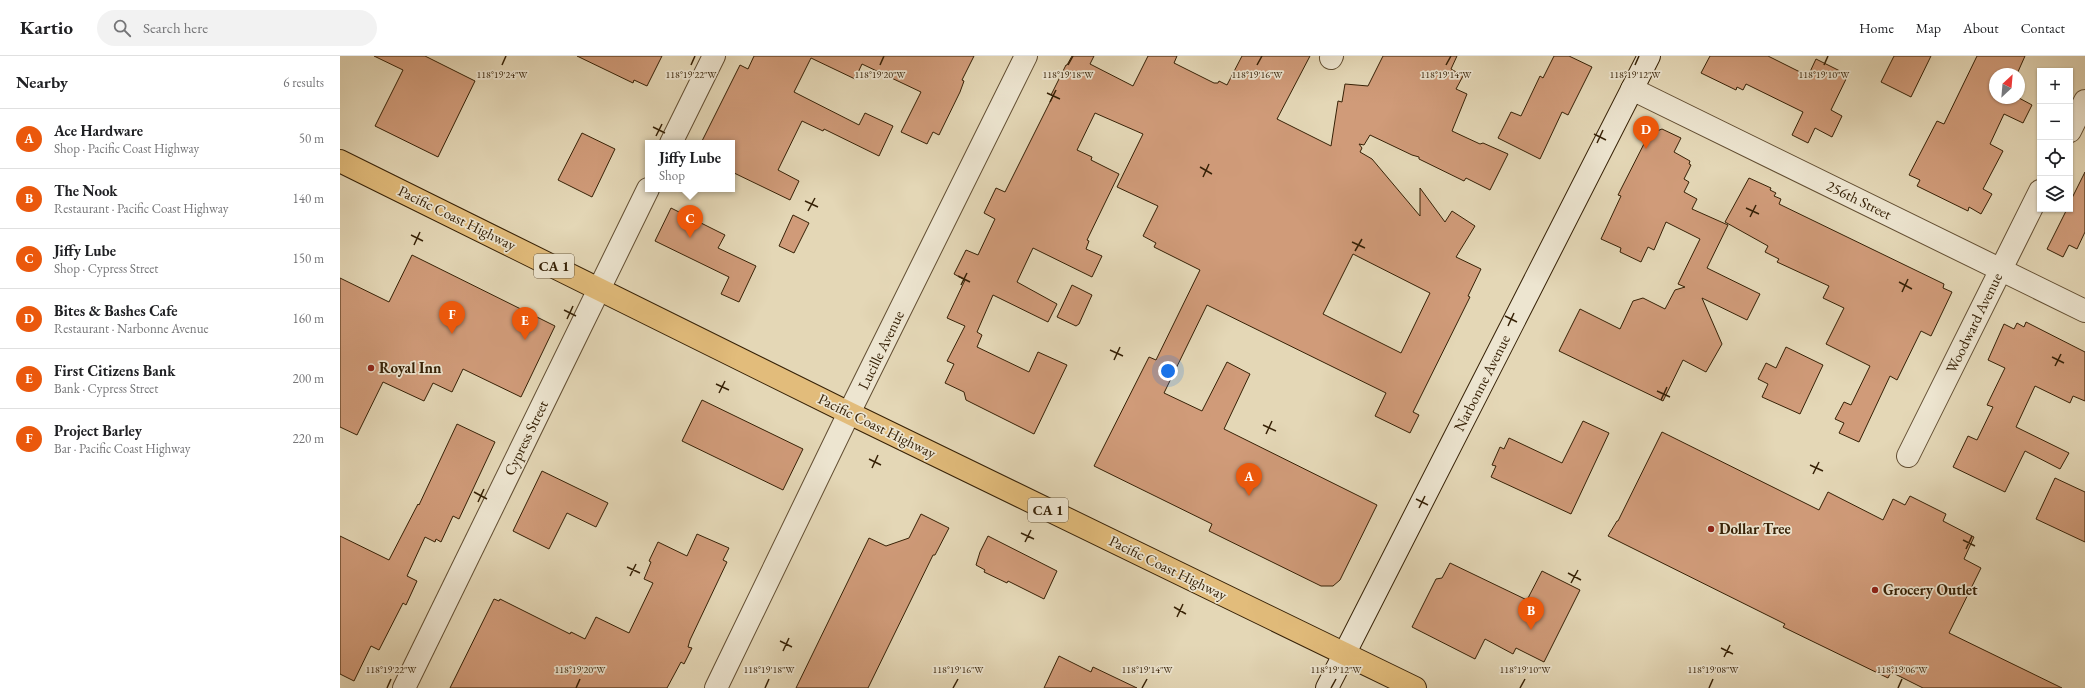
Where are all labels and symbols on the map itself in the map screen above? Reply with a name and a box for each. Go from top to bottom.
text: 118°19'24"W [477,68,528,81]
text: 118°19'22"W [666,68,717,81]
text: 118°19'20"W [855,68,906,81]
text: 118°19'18"W [1043,68,1094,81]
text: 118°19'16"W [1232,68,1283,81]
text: 118°19'14"W [1421,68,1472,81]
text: 118°19'12"W [1610,68,1661,81]
text: 118°19'10"W [1799,68,1850,81]
north arrow [1989,68,2025,104]
pin: D [1633,116,1659,149]
street label: 256th Street [1824,176,1895,224]
street label: Pacific Coast Highway [395,181,520,254]
pin: C [677,205,703,238]
road number: CA 1 [534,254,574,278]
street label: Woodward Avenue [1941,269,2006,376]
pin: F [439,301,465,334]
pin: E [512,307,538,340]
street label: Lucille Avenue [853,307,908,392]
street label: Narbonne Avenue [1449,331,1514,434]
place label: Royal Inn [379,358,442,377]
your location [1158,361,1178,381]
marker: Royal Inn [366,363,376,373]
street label: Pacific Coast Highway [815,389,940,462]
street label: Cypress Street [499,397,552,479]
pin: A [1236,463,1262,496]
road number: CA 1 [1028,498,1068,522]
place label: Dollar Tree [1719,519,1791,538]
marker: Dollar Tree [1706,524,1716,534]
street label: Pacific Coast Highway [1106,531,1231,604]
place label: Grocery Outlet [1883,580,1978,599]
marker: Grocery Outlet [1870,585,1880,595]
pin: B [1518,597,1544,630]
text: 118°19'22"W [366,663,417,676]
text: 118°19'20"W [555,663,606,676]
text: 118°19'18"W [744,663,795,676]
text: 118°19'16"W [933,663,984,676]
text: 118°19'14"W [1122,663,1173,676]
text: 118°19'12"W [1311,663,1362,676]
text: 118°19'10"W [1500,663,1551,676]
text: 118°19'08"W [1688,663,1739,676]
text: 118°19'06"W [1877,663,1928,676]

